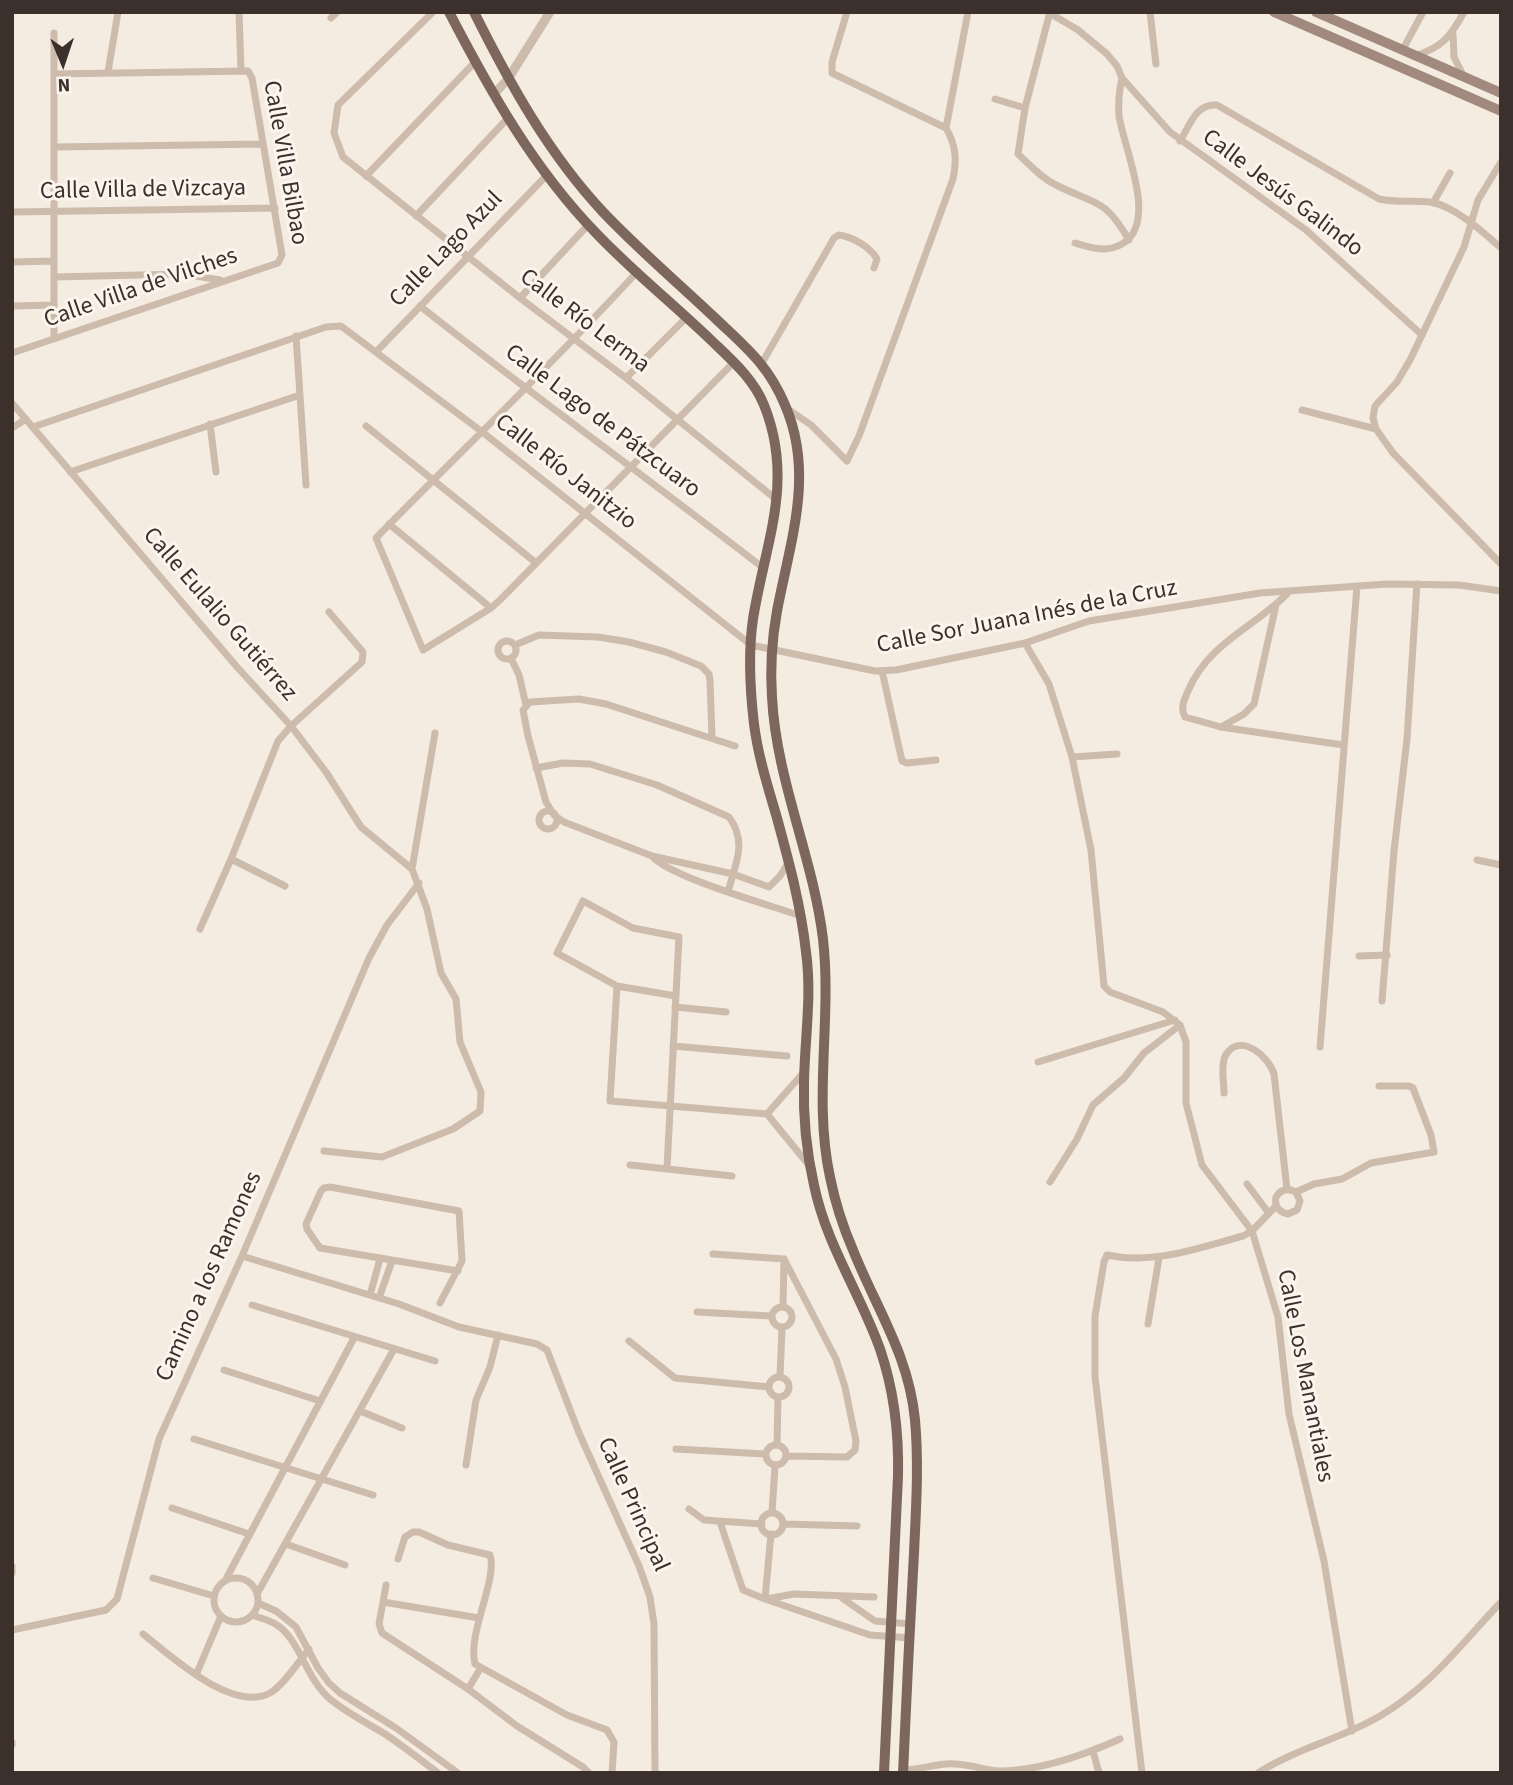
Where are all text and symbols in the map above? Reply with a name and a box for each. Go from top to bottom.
north arrow [28,28,98,98]
text: N [57,71,71,98]
street label: Calle Villa Bilbao [255,79,313,247]
street label: Calle Jesús Galindo [1196,124,1368,264]
street label: Calle Villa de Vizcaya [40,175,246,207]
street label: Calle Lago Azul [384,186,510,314]
street label: Calle Villa de Vilches [41,242,241,336]
street label: Calle Río Lerma [513,264,655,380]
street label: Calle Lago de Pátzcuaro [498,339,706,505]
street label: Calle Río Janitzio [488,409,642,537]
street label: Calle Eulalio Gutiérrez [136,522,302,708]
street label: Calle Sor Juana Inés de la Cruz [875,575,1179,661]
street label: Camino a los Ramones [151,1167,269,1387]
street label: Calle Los Manantiales [1269,1267,1339,1485]
street label: Calle Principal [590,1433,674,1577]

